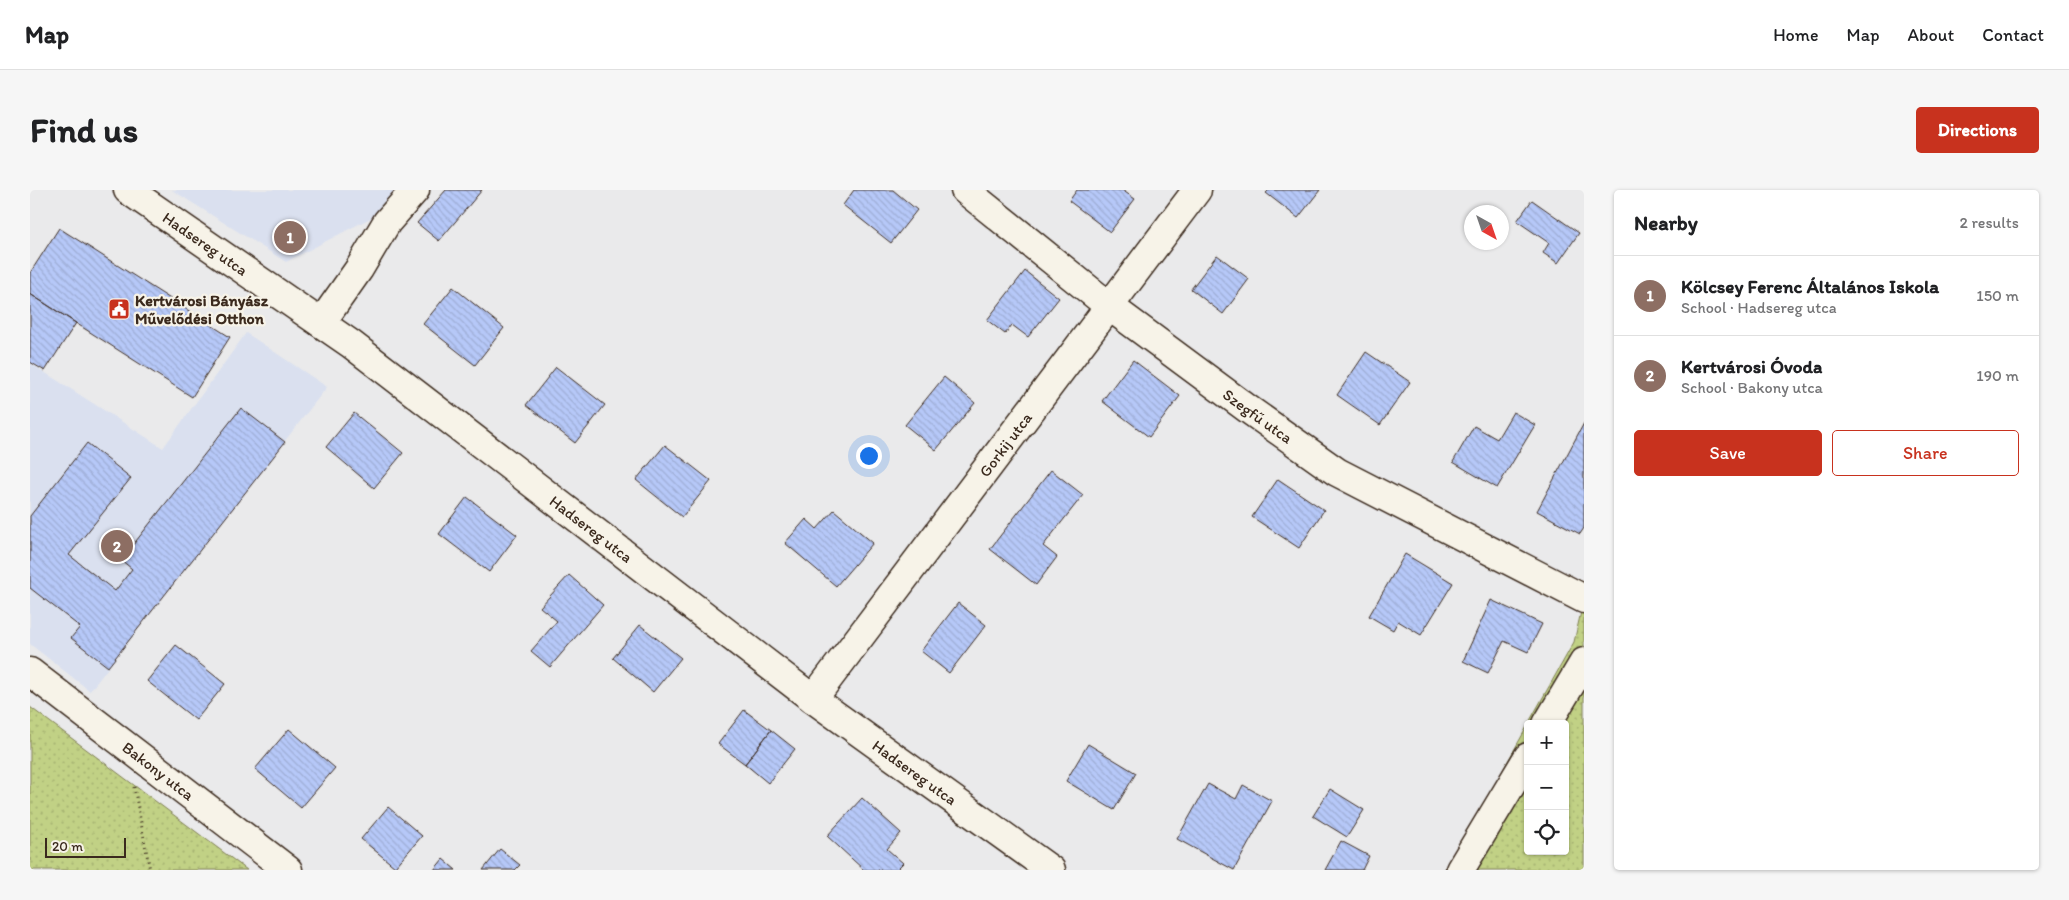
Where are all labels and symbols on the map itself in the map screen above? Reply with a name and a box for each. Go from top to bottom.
north arrow [1464,205,1509,250]
street label: Hadsereg utca [159,208,251,280]
pin: 1 [274,218,306,256]
place label: Kertvárosi Bányász Művelődési Otthon [135,291,269,328]
public building icon: Kertvárosi Bányász Művelődési Otthon [107,297,131,321]
street label: Szegfű utca [1219,385,1297,448]
street label: Gorkij utca [975,408,1036,481]
your location [856,443,882,469]
street label: Hadsereg utca [546,491,636,567]
pin: 2 [101,527,133,565]
street label: Hadsereg utca [869,736,960,809]
street label: Bakony utca [119,737,198,805]
scale bar [45,835,126,858]

